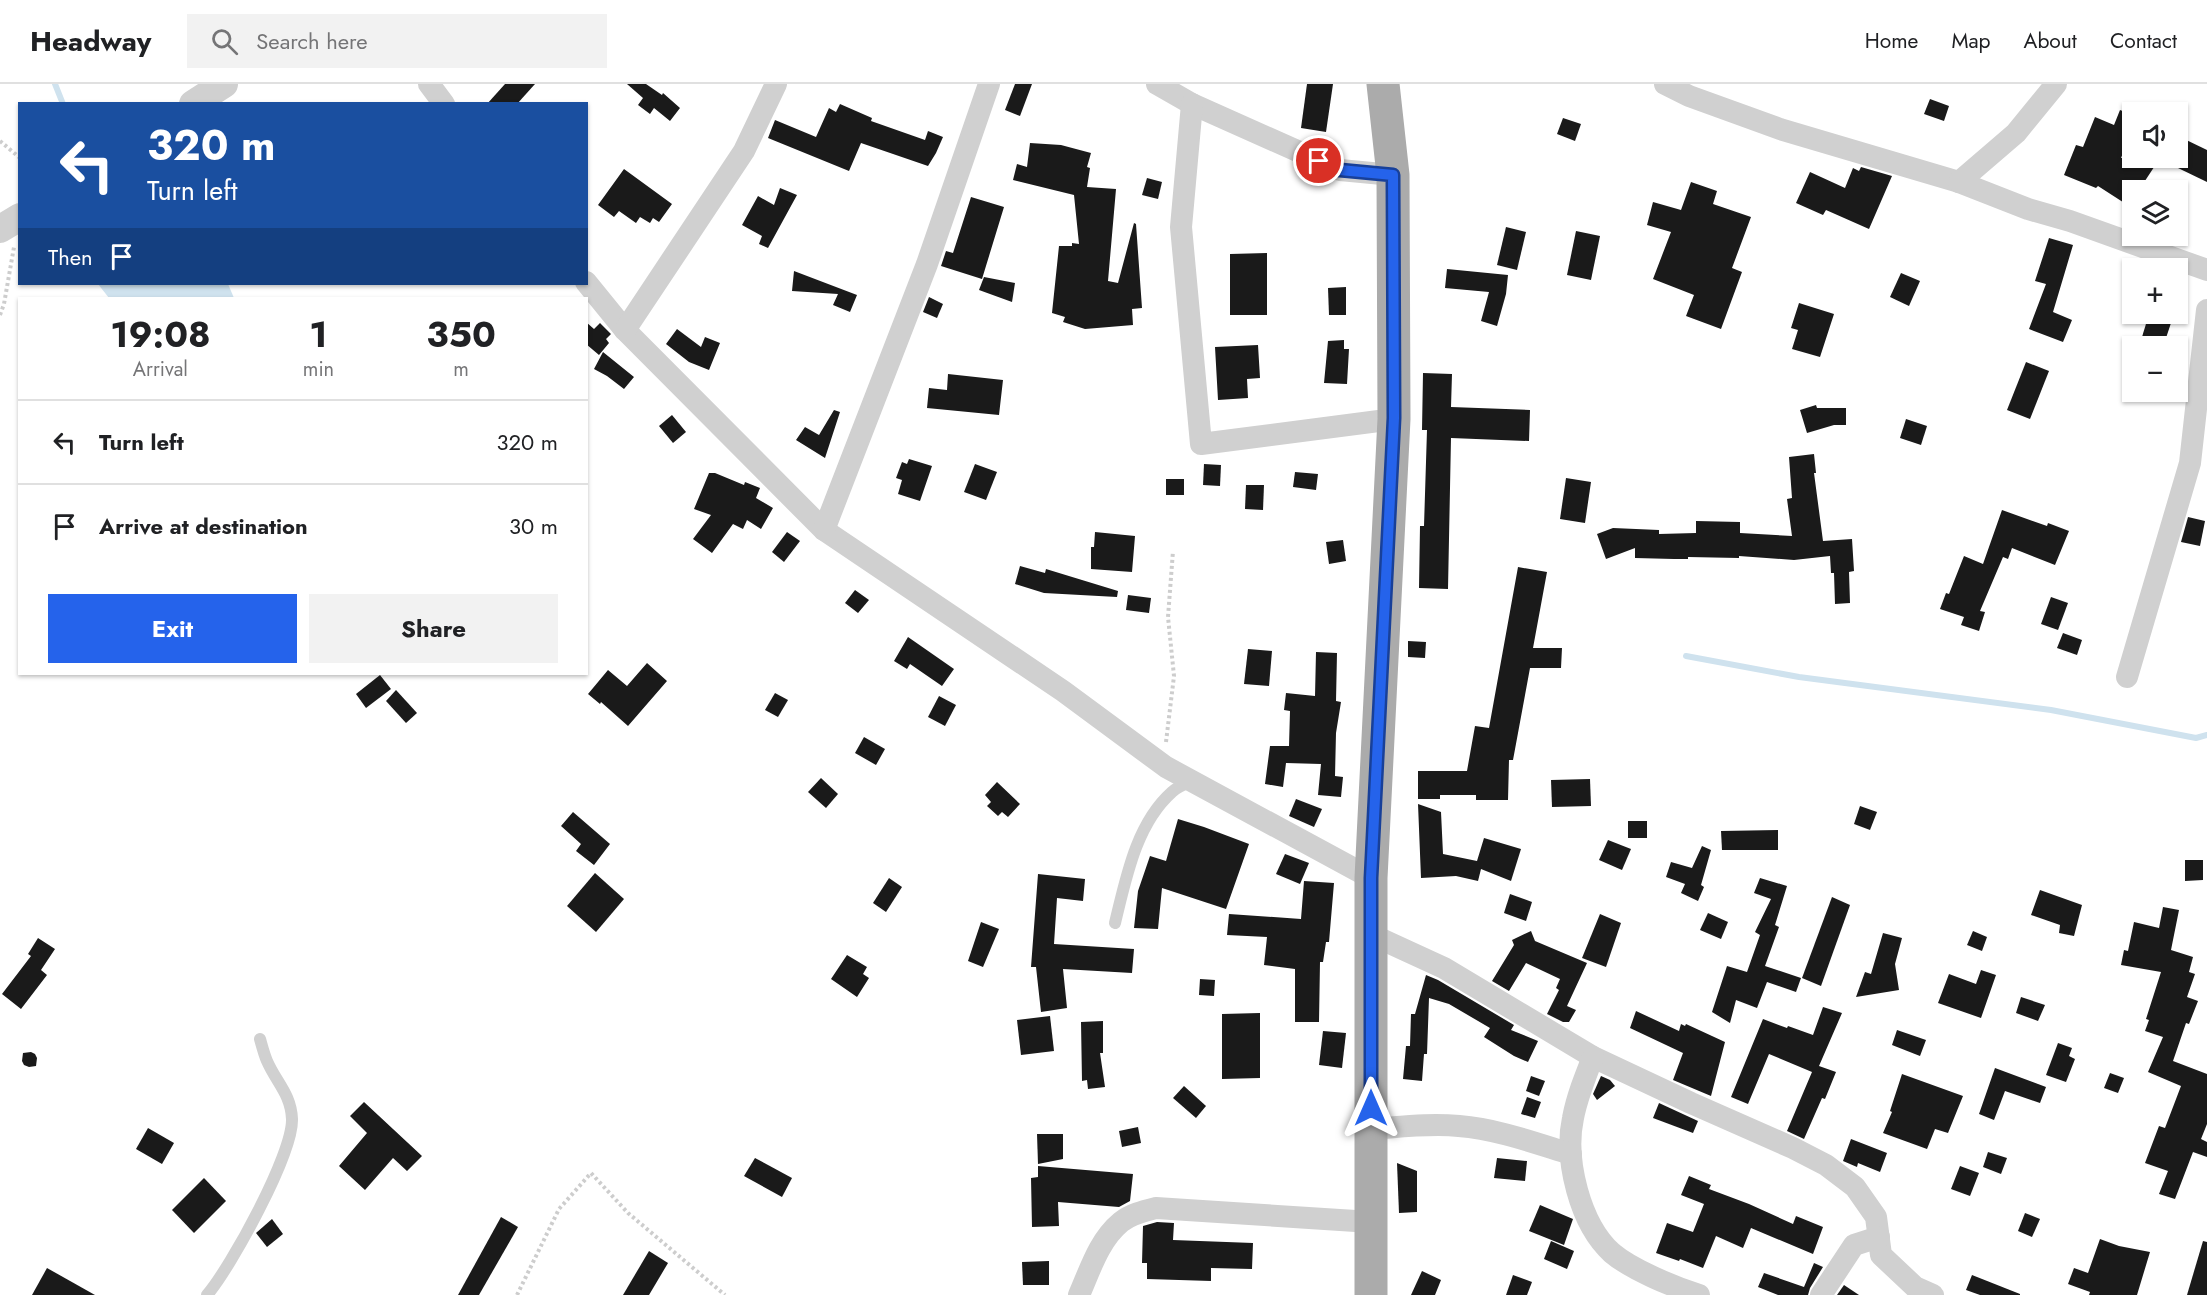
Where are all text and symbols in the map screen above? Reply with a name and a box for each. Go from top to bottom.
search box [187,14,607,68]
text: Headway [30,21,151,62]
icon: search [208,25,241,58]
text: Search here [256,25,368,57]
text: Home [1865,26,1918,56]
text: Map [1951,26,1991,56]
text: About [2024,26,2077,56]
text: Contact [2110,26,2177,56]
map controls [2122,102,2188,402]
button: sound [2122,102,2188,168]
text: 320 m [147,115,275,176]
icon: left [48,126,126,204]
pin [1293,135,1344,186]
icon: arrive [1302,144,1335,177]
text: Turn left [147,171,237,210]
button: layers [2122,180,2188,246]
icon: arrive [105,240,138,273]
text: Then [48,241,93,273]
button: + [2122,258,2188,324]
text: 19:08 [110,308,211,360]
text: 1 [309,308,328,360]
text: 350 [426,308,496,360]
button: − [2122,336,2188,402]
text: Arrival [133,355,188,384]
text: min [303,355,334,384]
text: m [453,355,469,384]
icon: left [48,426,81,459]
text: Turn left [99,426,184,458]
text: 320 m [497,426,558,458]
icon: arrive [48,510,81,543]
text: Arrive at destination [99,510,308,542]
text: 30 m [509,510,558,542]
button: Exit [48,594,297,663]
button: Share [309,594,558,663]
position arrow [1339,1076,1403,1140]

